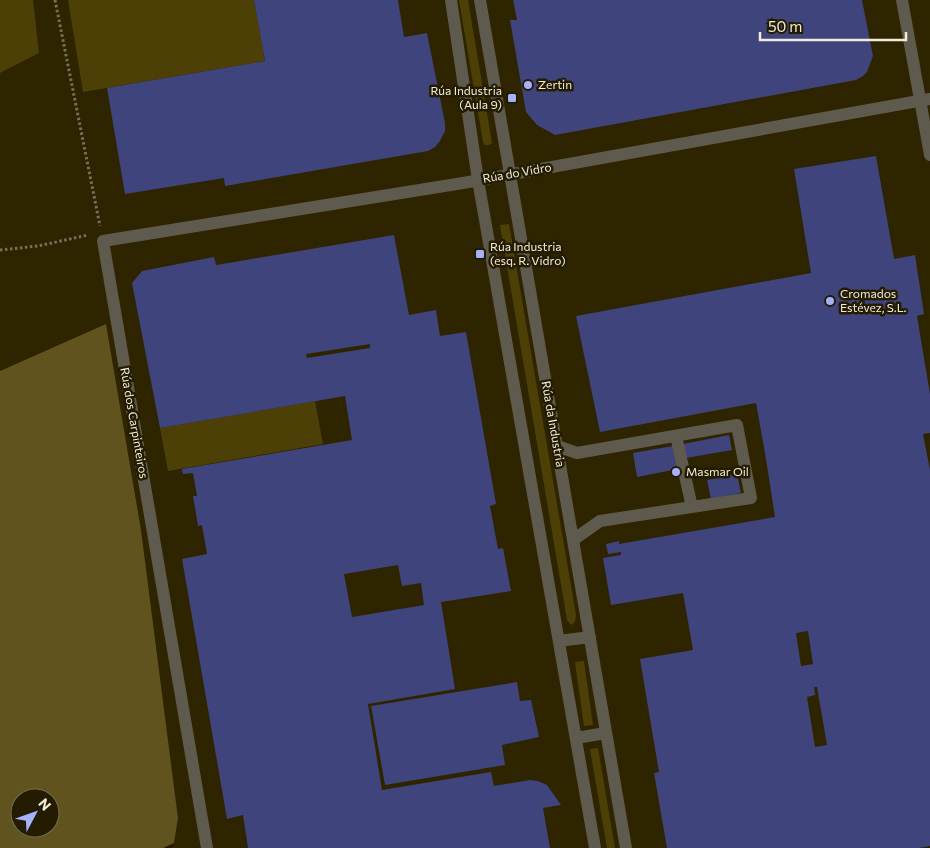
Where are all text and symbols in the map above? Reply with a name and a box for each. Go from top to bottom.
scale bar [760,10,906,42]
text: 50 m [768,17,802,35]
place label: Zertin [538,77,572,91]
marker: Zertin [522,79,534,91]
place label: Rúa Industria (Aula 9) [430,83,502,111]
marker: Rúa Industria (Aula 9) [506,92,518,104]
street label: Rúa do Vidro [481,159,552,185]
place label: Rúa Industria (esq. R. Vidro) [490,239,566,267]
marker: Rúa Industria (esq. R. Vidro) [474,248,486,260]
place label: Cromados Estévez, S.L. [840,286,907,314]
marker: Cromados Estévez, S.L. [824,295,836,307]
street label: Rúa dos Carpinteiros [118,366,152,480]
street label: Rúa da Industria [540,380,568,468]
place label: Masmar Oil [686,464,749,478]
marker: Masmar Oil [670,466,682,478]
north arrow [10,788,60,838]
text: N [35,795,55,814]

